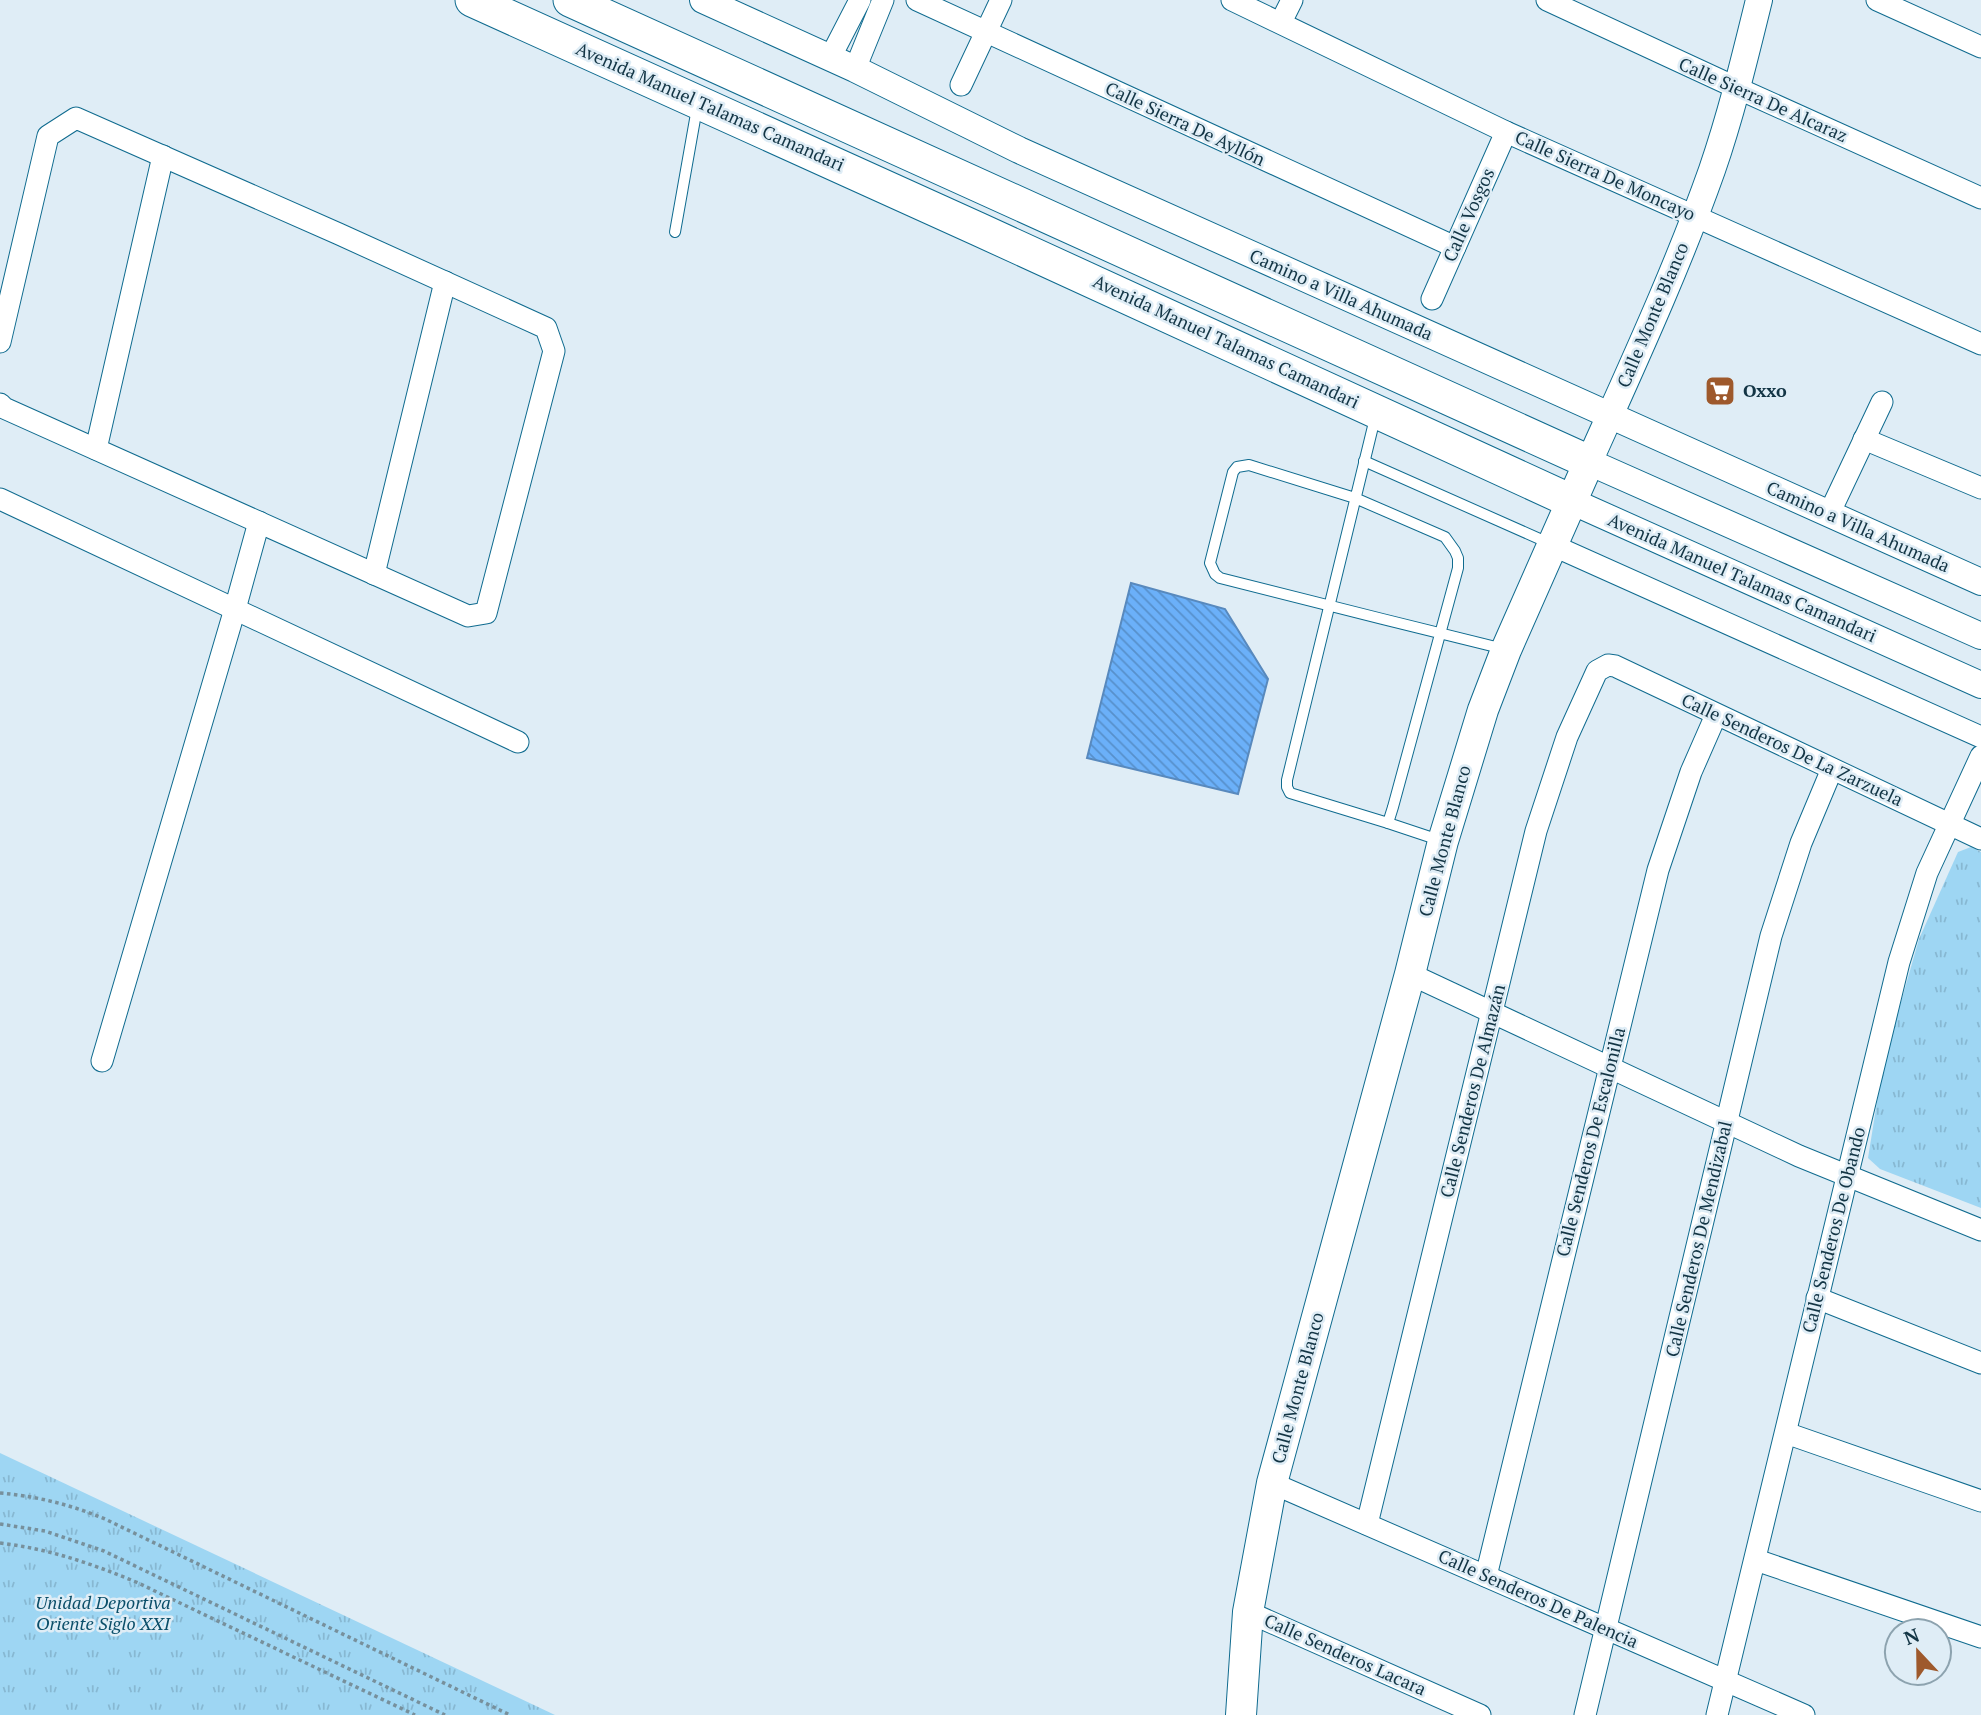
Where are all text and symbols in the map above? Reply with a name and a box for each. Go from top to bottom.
street label: Avenida Manuel Talamas Camandari [572,36,848,176]
street label: Calle Sierra De Alcaraz [1675,51,1851,147]
street label: Calle Sierra De Ayllón [1102,75,1270,171]
street label: Calle Sierra De Moncayo [1511,124,1699,226]
street label: Calle Vosgos [1437,164,1499,265]
street label: Calle Monte Blanco [1611,238,1694,391]
street label: Camino a Villa Ahumada [1246,243,1437,345]
street label: Avenida Manuel Talamas Camandari [1089,269,1364,414]
supermarket icon: Oxxo [1703,374,1737,408]
place label: Oxxo [1743,378,1787,402]
street label: Camino a Villa Ahumada [1763,475,1954,577]
street label: Avenida Manuel Talamas Camandari [1604,507,1880,647]
street label: Calle Senderos De La Zarzuela [1678,687,1907,811]
street label: Calle Monte Blanco [1412,762,1476,919]
street label: Calle Senderos De Almazán [1434,981,1510,1200]
street label: Calle Senderos De Escalonilla [1550,1024,1630,1259]
street label: Calle Senderos De Mendizabal [1659,1118,1737,1359]
street label: Calle Senderos De Obando [1796,1124,1870,1335]
street label: Calle Monte Blanco [1265,1309,1329,1466]
street label: Calle Senderos De Palencia [1435,1543,1642,1653]
park label: Unidad Deportiva Oriente Siglo XXI [35,1590,172,1635]
street label: Calle Senderos Lacara [1261,1608,1430,1701]
north arrow [1883,1617,1953,1687]
text: N [1900,1621,1923,1650]

